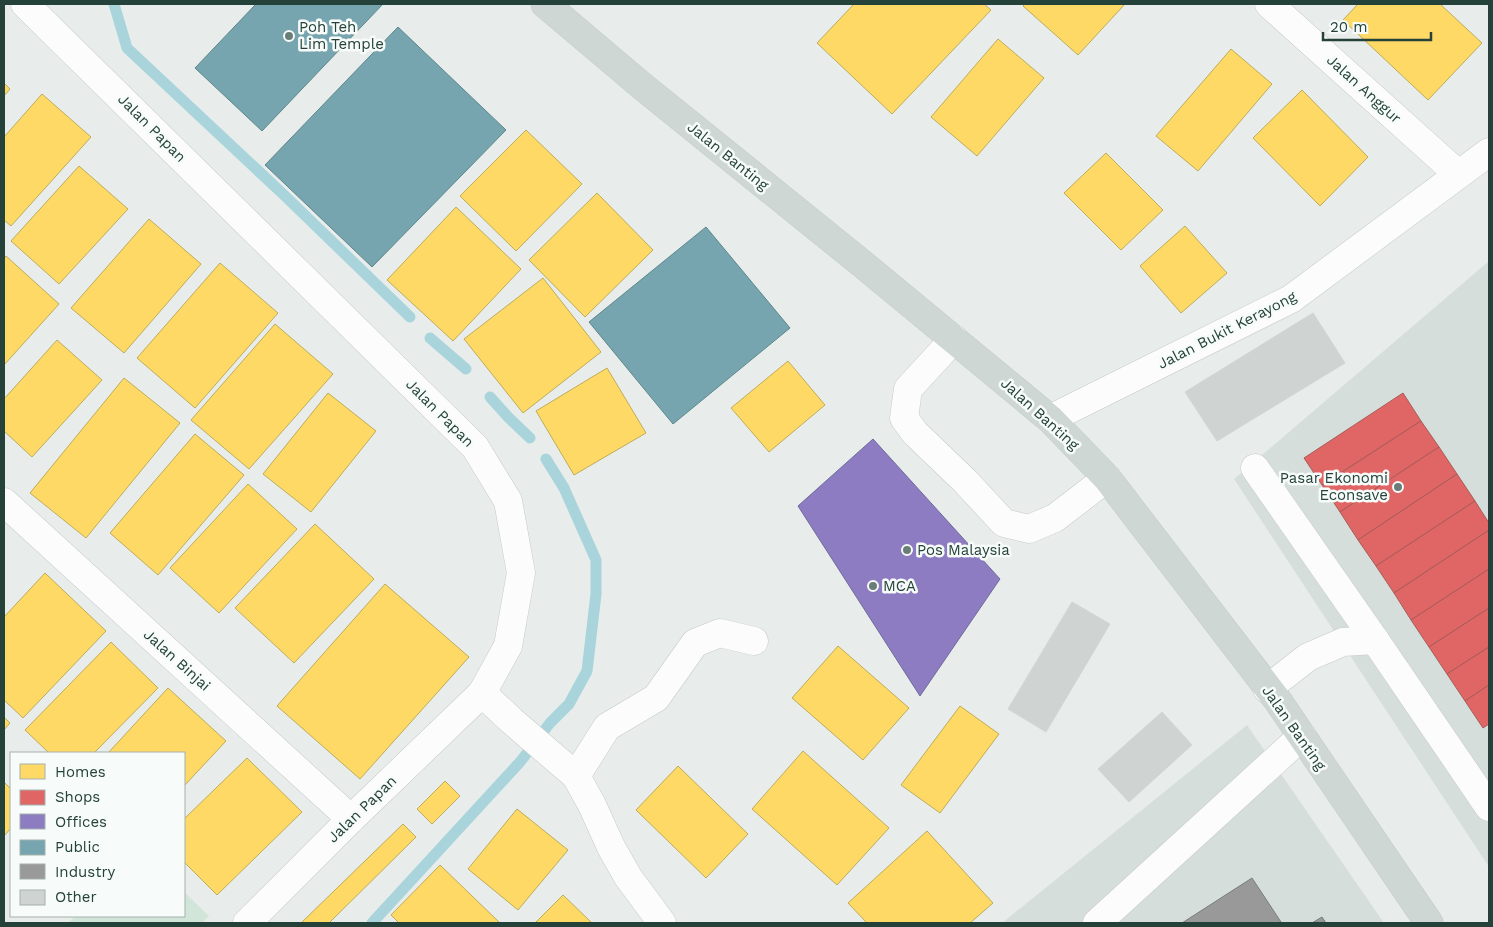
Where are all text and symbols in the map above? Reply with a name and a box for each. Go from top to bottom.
scale bar [1323,10,1430,42]
place label: Poh Teh Lim Temple [299,18,384,53]
text: 20 m [1330,18,1368,36]
marker: Poh Teh Lim Temple [283,30,295,42]
street label: Jalan Anggur [1323,51,1405,127]
street label: Jalan Papan [114,90,190,166]
street label: Jalan Banting [684,118,772,194]
street label: Jalan Bukit Kerayong [1155,287,1299,373]
street label: Jalan Banting [997,374,1083,454]
street label: Jalan Papan [402,375,478,451]
place label: Pasar Ekonomi Econsave [1280,469,1388,504]
marker: Pasar Ekonomi Econsave [1392,481,1404,493]
place label: Pos Malaysia [917,541,1010,559]
marker: Pos Malaysia [901,544,913,556]
place label: MCA [883,577,916,595]
marker: MCA [867,580,879,592]
street label: Jalan Binjai [140,625,214,695]
street label: Jalan Banting [1258,682,1330,774]
legend [10,752,185,917]
text: Homes [55,763,106,781]
street label: Jalan Papan [324,772,400,846]
text: Shops [55,788,100,806]
text: Offices [55,813,107,831]
text: Public [55,838,100,856]
text: Industry [55,863,116,881]
text: Other [55,888,97,906]

